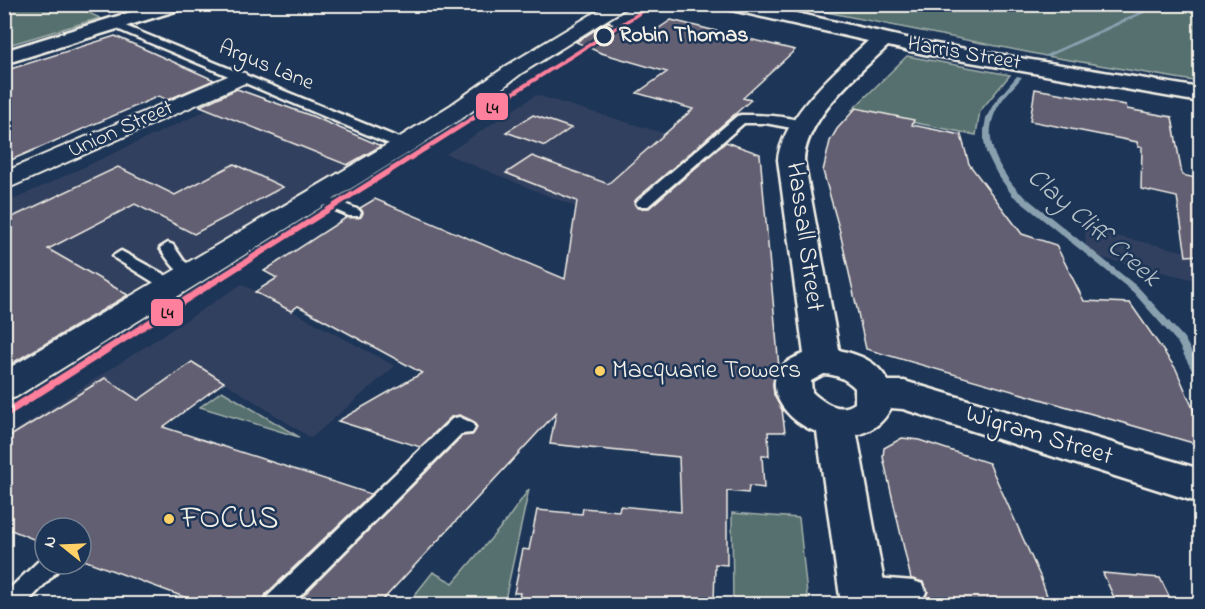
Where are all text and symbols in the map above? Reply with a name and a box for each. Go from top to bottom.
place label: Robin Thomas [619,20,749,52]
marker: Robin Thomas [594,26,614,46]
street label: Harris Street [905,28,1024,80]
street label: Argus Lane [213,32,319,101]
street label: Union Street [63,92,179,167]
line badge: L4 [475,92,509,121]
text: L4 [486,97,499,121]
water label: Clay Cliff Creek [1018,159,1169,298]
street label: Hassall Street [775,160,833,314]
line badge: L4 [150,298,184,327]
text: L4 [161,302,174,326]
place label: Macquarie Towers [612,352,801,390]
marker: Macquarie Towers [593,364,607,378]
street label: Wigram Street [961,396,1118,476]
place label: FOCUS [180,496,279,543]
marker: FOCUS [162,512,176,526]
north arrow [33,516,93,576]
text: N [38,533,64,551]

